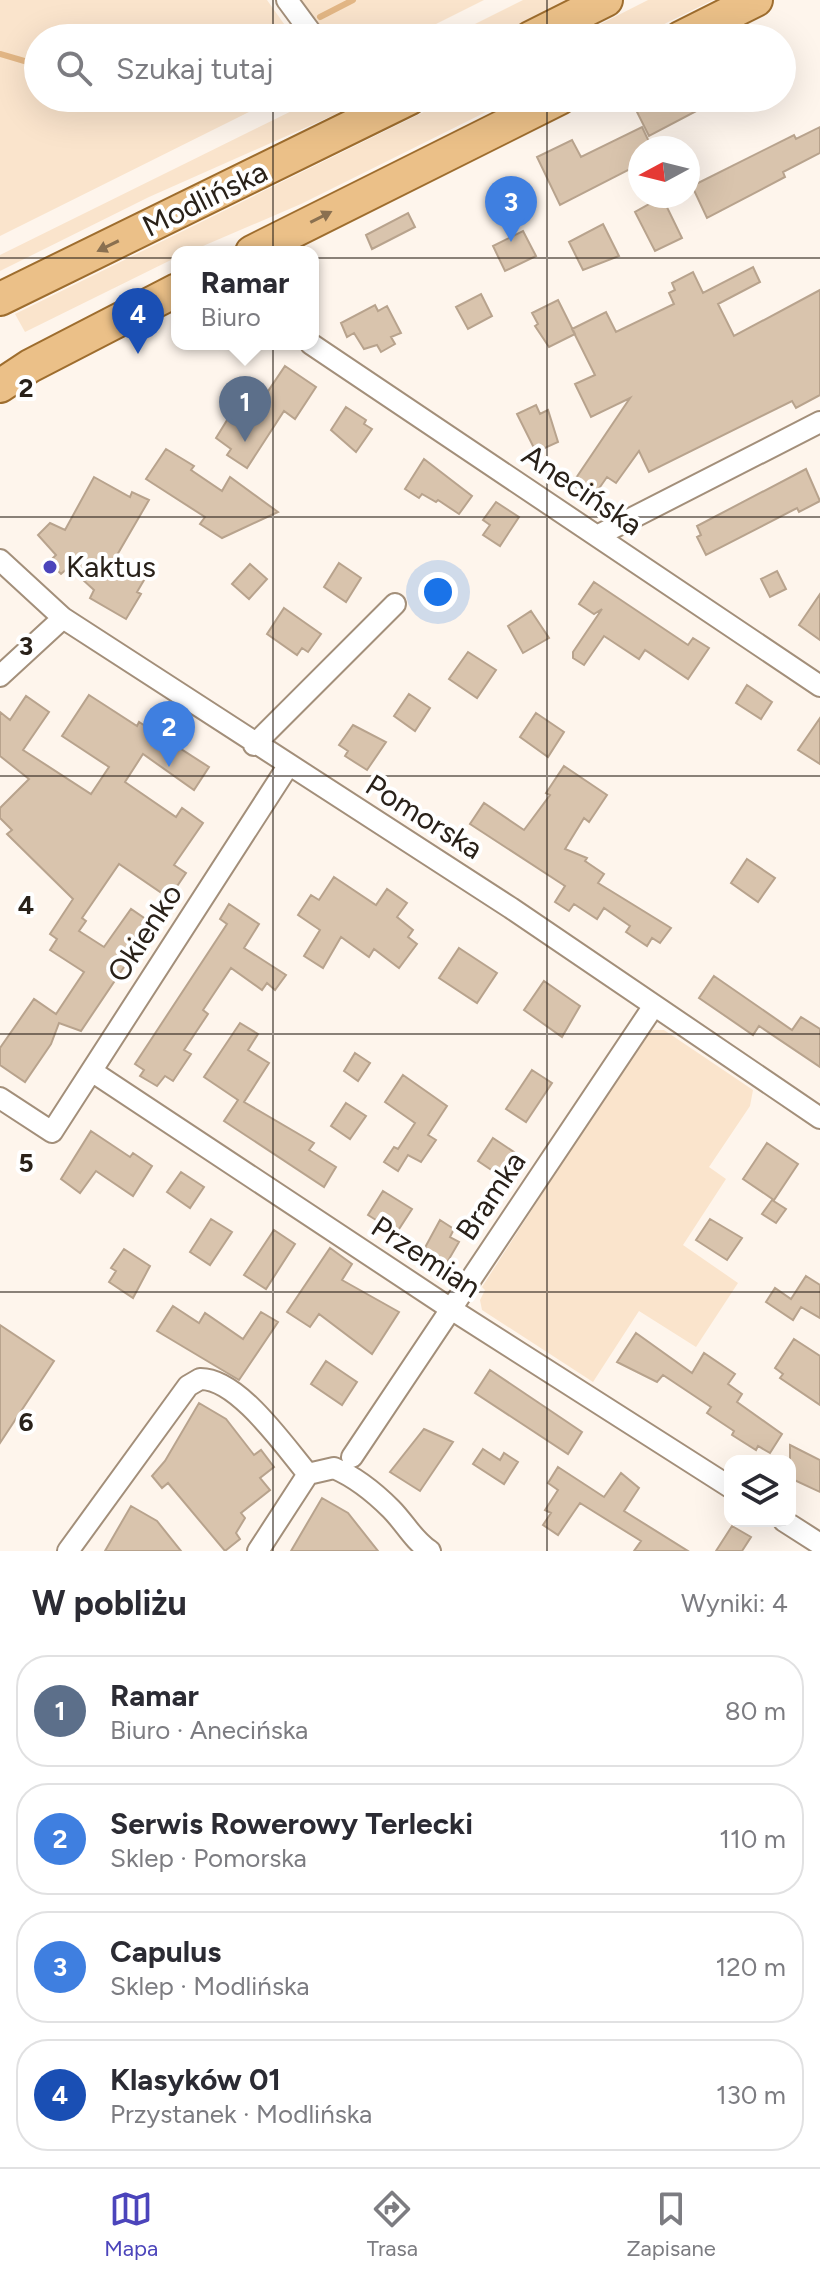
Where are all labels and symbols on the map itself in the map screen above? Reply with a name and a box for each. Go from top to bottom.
north arrow [628,136,700,208]
street label: Modlińska [136,153,273,245]
pin: 3 [485,176,537,242]
one-way arrow [310,210,333,224]
one-way arrow [96,239,119,253]
pin: 4 [112,288,164,354]
text: 2 [18,372,34,404]
pin: 1 [219,376,271,442]
street label: Anecińska [515,436,649,543]
place label: Kaktus [66,548,156,585]
marker: Kaktus [41,558,59,576]
your location [418,572,458,612]
text: 3 [19,630,33,662]
pin: 2 [143,701,195,767]
street label: Pomorska [359,766,490,867]
street label: Okienko [99,877,190,989]
text: 4 [18,889,34,921]
street label: Bramka [448,1144,534,1247]
text: 5 [18,1147,34,1179]
street label: Przemian [365,1208,488,1306]
text: 6 [18,1406,34,1438]

